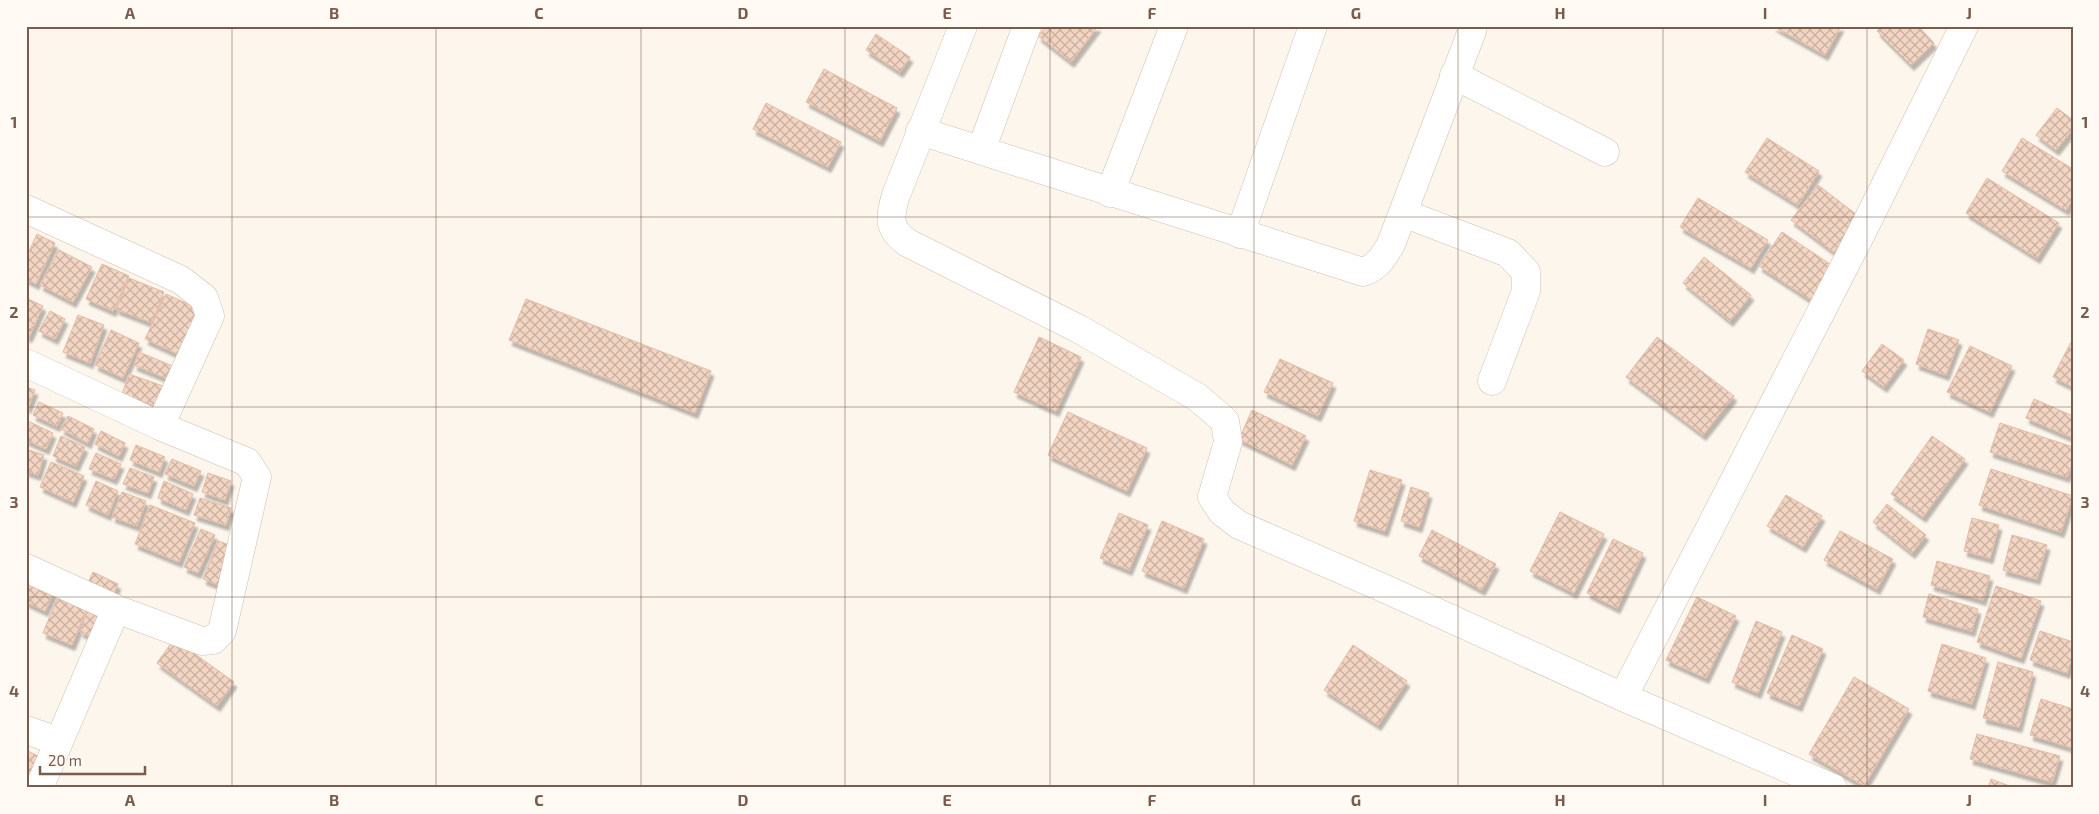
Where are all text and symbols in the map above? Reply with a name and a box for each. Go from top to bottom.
text: A [125,3,136,22]
text: B [329,3,339,22]
text: C [534,3,544,22]
text: D [738,3,749,22]
text: E [942,3,952,22]
text: F [1148,3,1157,22]
text: G [1351,3,1361,22]
text: H [1554,3,1566,22]
text: I [1763,3,1767,22]
text: J [1966,3,1972,22]
text: 1 [11,112,17,131]
text: 1 [2082,112,2088,131]
text: 2 [9,302,19,321]
text: 2 [2080,302,2090,321]
text: 3 [9,492,19,511]
text: 3 [2080,492,2090,511]
text: 4 [9,681,19,700]
text: 4 [2080,681,2090,700]
scale bar [40,744,145,776]
text: 20 m [48,751,82,769]
text: A [125,790,136,809]
text: B [329,790,339,809]
text: C [534,790,544,809]
text: D [738,790,749,809]
text: E [942,790,952,809]
text: F [1148,790,1157,809]
text: G [1351,790,1361,809]
text: H [1554,790,1566,809]
text: I [1763,790,1767,809]
text: J [1966,790,1972,809]

